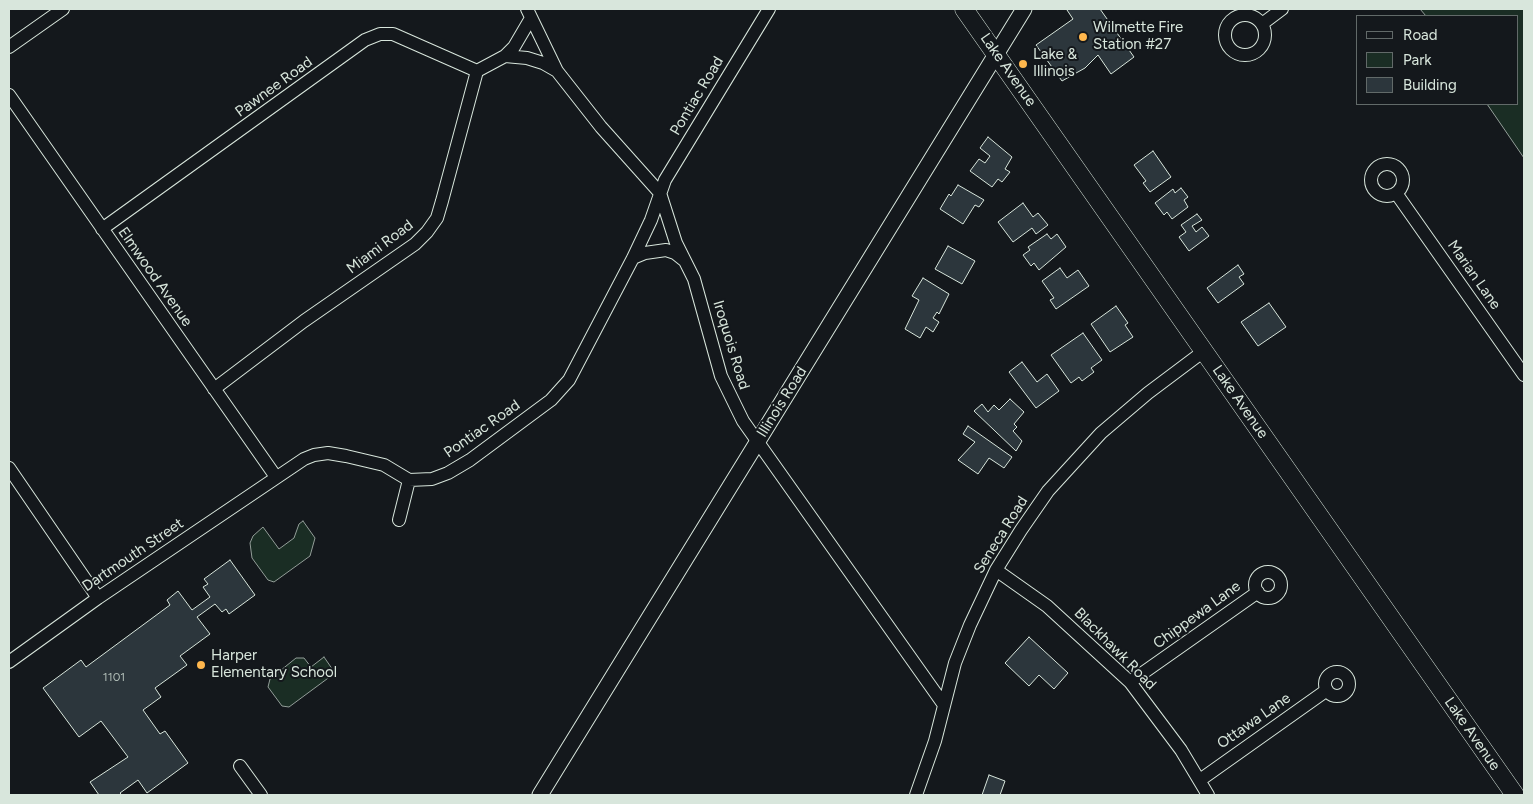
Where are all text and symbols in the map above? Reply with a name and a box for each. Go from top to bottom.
legend [1356,15,1518,105]
place label: Wilmette Fire Station #27 [1093,19,1183,54]
text: Road [1403,26,1438,44]
street label: Lake Avenue [976,30,1040,110]
marker: Wilmette Fire Station #27 [1077,31,1089,43]
place label: Lake & Illinois [1033,46,1077,81]
text: Park [1403,51,1432,69]
street label: Pawnee Road [232,53,316,121]
street label: Pontiac Road [666,53,728,139]
marker: Lake & Illinois [1017,58,1029,70]
text: Building [1403,76,1457,94]
street label: Miami Road [343,216,417,278]
street label: Elmwood Avenue [114,224,196,330]
street label: Marian Lane [1444,237,1504,313]
street label: Iroquois Road [709,298,753,392]
street label: Lake Avenue [1208,362,1272,442]
street label: Illinois Road [753,363,811,441]
street label: Pontiac Road [440,396,524,462]
street label: Seneca Road [970,493,1032,577]
street label: Dartmouth Street [79,514,187,596]
street label: Chippewa Lane [1150,577,1244,653]
street label: Blackhawk Road [1070,604,1160,694]
place label: Harper Elementary School [211,647,337,682]
marker: Harper Elementary School [195,659,207,671]
house number: 1101 [103,670,125,684]
street label: Ottawa Lane [1214,689,1294,753]
street label: Lake Avenue [1440,694,1504,774]

